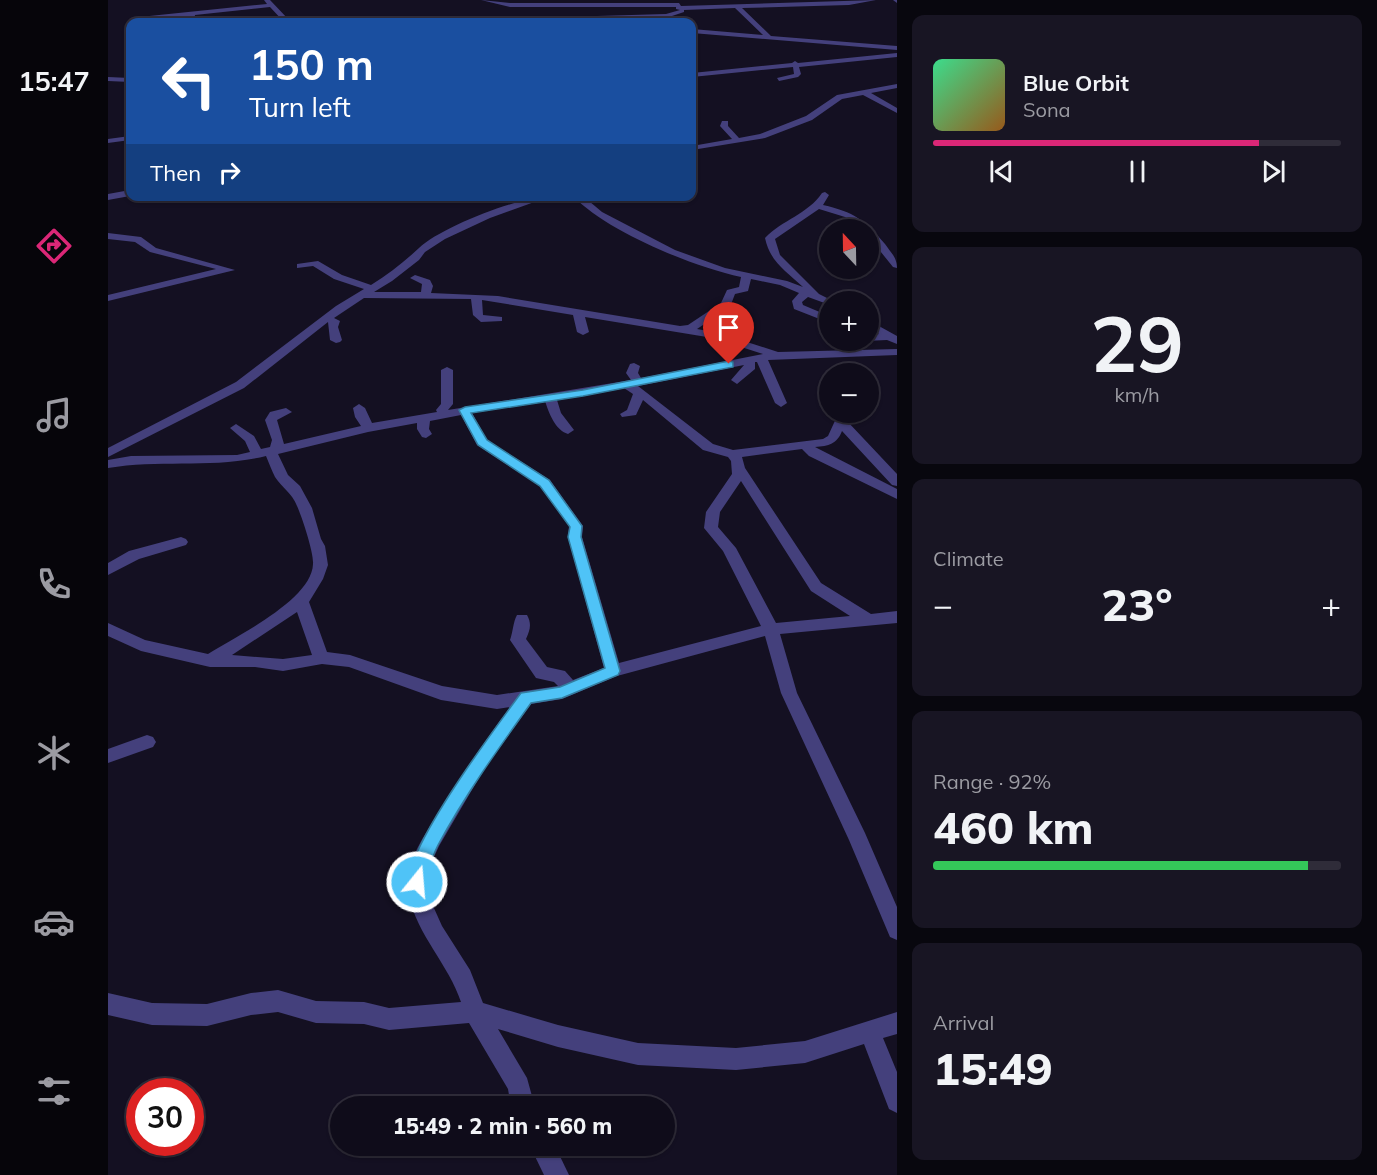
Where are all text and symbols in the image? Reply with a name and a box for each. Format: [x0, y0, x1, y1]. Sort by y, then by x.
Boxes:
text: 150 m [249, 38, 374, 91]
icon: left [150, 42, 228, 120]
text: 15:47 [18, 64, 90, 98]
text: Blue Orbit [1023, 69, 1129, 97]
text: Turn left [249, 90, 351, 124]
text: Sona [1023, 97, 1071, 122]
icon: previous [985, 155, 1018, 188]
icon: pause [1121, 155, 1154, 188]
icon: next [1257, 155, 1290, 188]
icon: right [213, 156, 246, 189]
text: Then [150, 159, 201, 187]
north arrow [819, 219, 879, 279]
map controls [819, 219, 879, 423]
icon: directions [33, 225, 75, 267]
button: + [819, 291, 879, 351]
text: 29 [1090, 294, 1184, 392]
pin [703, 302, 754, 364]
icon: arrive [712, 311, 745, 344]
button: − [819, 363, 879, 423]
text: km/h [1114, 382, 1160, 407]
icon: music [33, 394, 75, 436]
text: Climate [933, 546, 1004, 571]
icon: phone [33, 563, 75, 605]
text: 23° [1101, 576, 1173, 632]
text: − [933, 584, 953, 625]
text: + [1321, 584, 1341, 625]
icon: climate [33, 732, 75, 774]
text: Range · 92% [933, 769, 1051, 794]
text: 460 km [933, 799, 1094, 855]
position arrow [385, 850, 449, 914]
icon: car [33, 901, 75, 943]
text: Arrival [933, 1010, 994, 1035]
text: 15:49 [933, 1040, 1053, 1096]
icon: filters [33, 1070, 75, 1112]
speed limit sign: 30 [126, 1078, 204, 1156]
text: 15:49 · 2 min · 560 m [393, 1112, 612, 1140]

